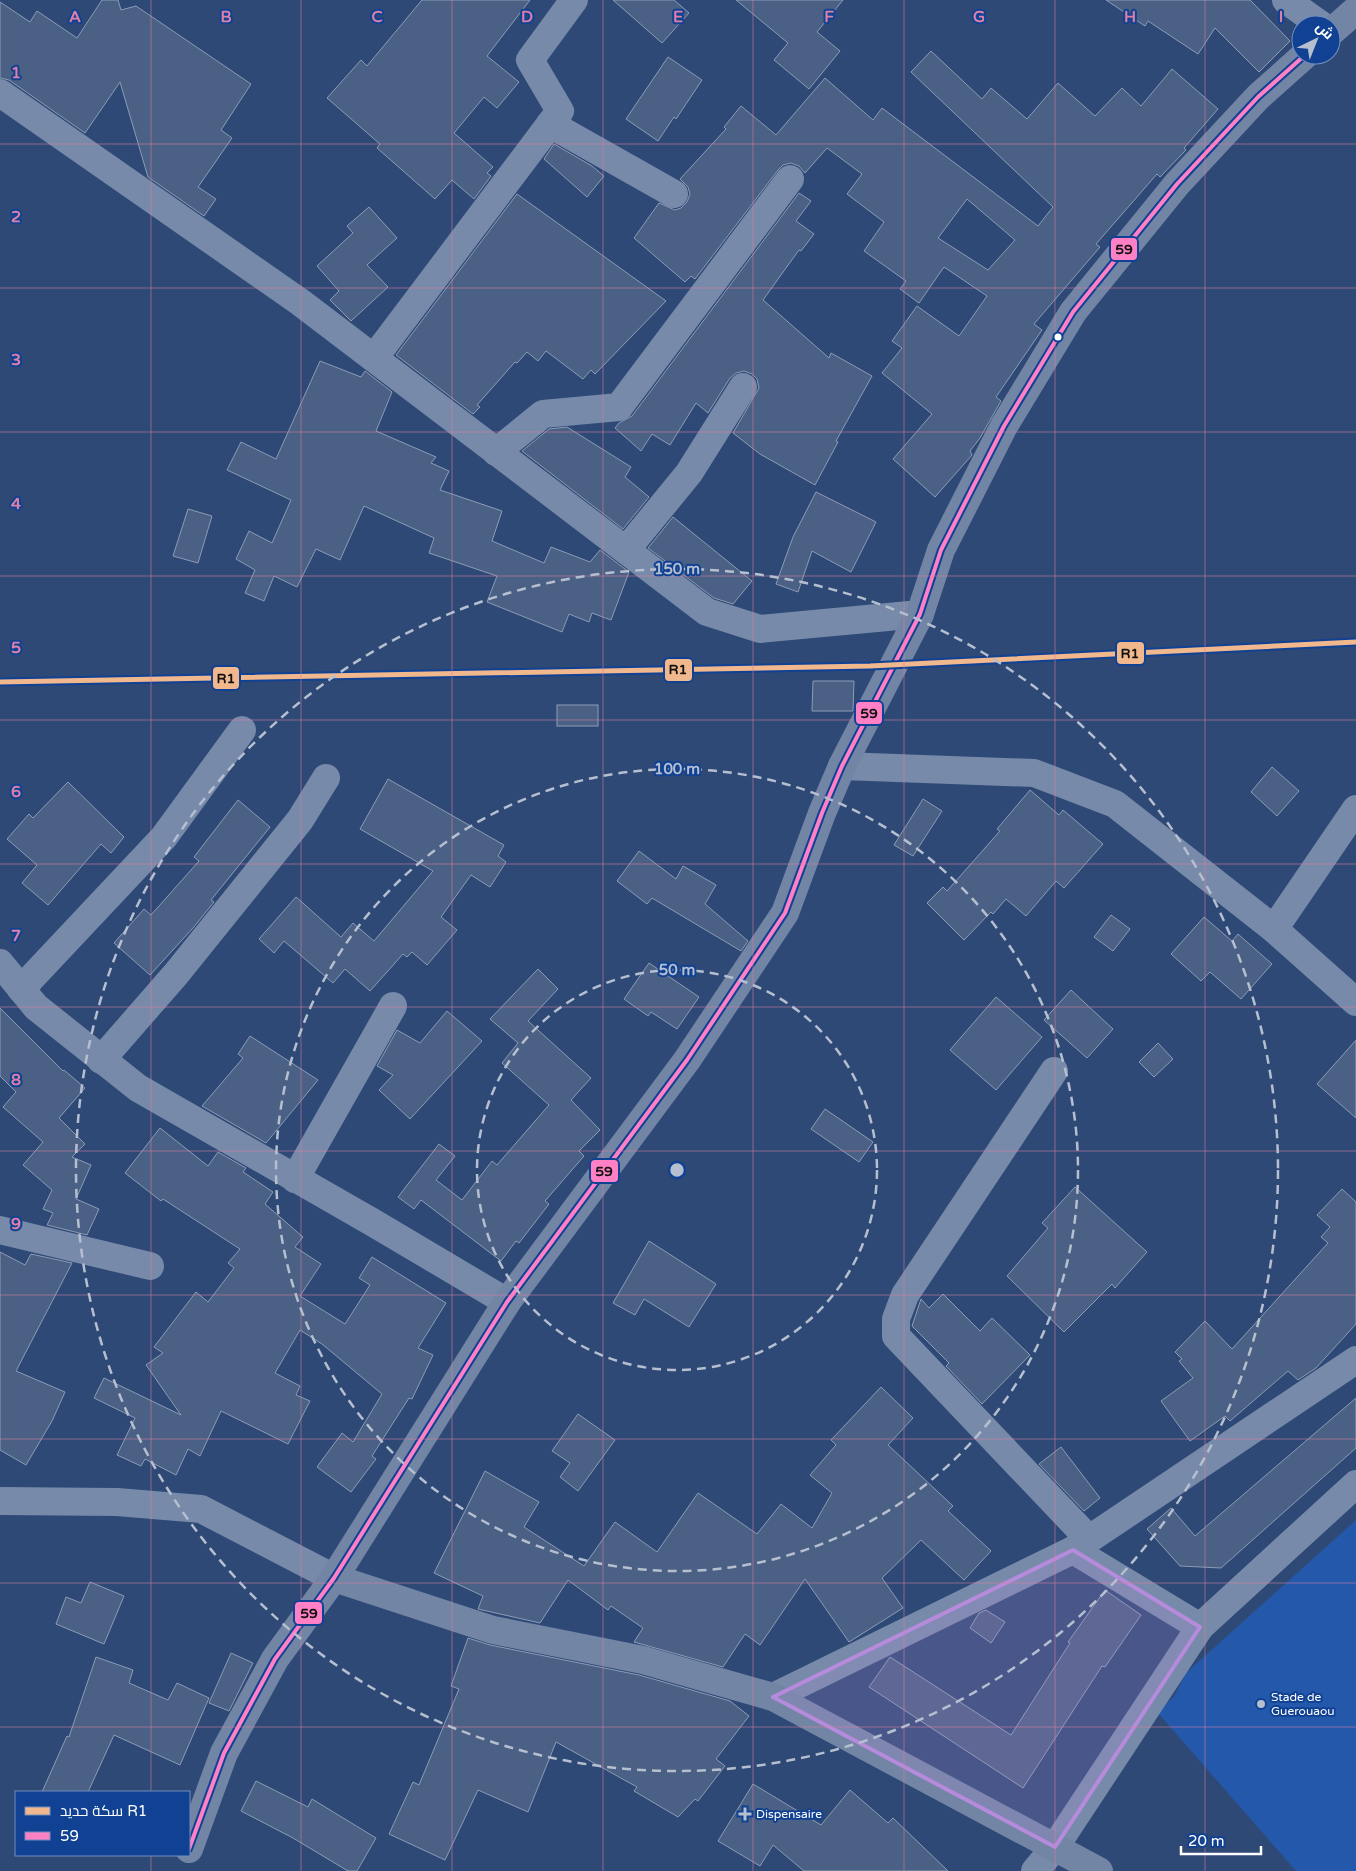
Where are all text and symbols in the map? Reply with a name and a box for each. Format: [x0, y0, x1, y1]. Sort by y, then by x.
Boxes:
text: A [69, 7, 81, 27]
text: B [220, 7, 232, 27]
text: C [371, 7, 383, 27]
text: D [521, 7, 533, 27]
text: E [673, 7, 683, 27]
text: F [824, 7, 834, 27]
text: G [973, 7, 985, 27]
text: H [1124, 7, 1136, 27]
text: I [1279, 7, 1283, 27]
north arrow [1291, 15, 1341, 65]
text: ش [1312, 19, 1337, 43]
text: 1 [11, 63, 21, 83]
text: 2 [11, 207, 21, 227]
line badge: 59 [1110, 237, 1138, 261]
text: 59 [1115, 241, 1133, 258]
unlabelled marker [1053, 332, 1063, 342]
text: 3 [11, 350, 21, 370]
text: 4 [11, 494, 21, 514]
text: 150 m [654, 560, 700, 578]
text: 5 [11, 638, 21, 658]
line badge: R1 [1116, 641, 1145, 665]
text: R1 [1121, 645, 1139, 662]
line badge: R1 [664, 658, 693, 682]
text: R1 [669, 661, 687, 678]
line badge: R1 [212, 666, 240, 690]
text: R1 [217, 670, 235, 687]
line badge: 59 [855, 701, 883, 725]
text: 59 [860, 705, 878, 722]
text: 100 m [654, 760, 700, 778]
text: 6 [11, 782, 21, 802]
text: 7 [11, 926, 21, 946]
text: 50 m [659, 961, 695, 979]
text: 8 [11, 1070, 21, 1090]
line badge: 59 [590, 1159, 619, 1183]
centre of rings [668, 1161, 686, 1179]
text: 59 [595, 1163, 613, 1180]
text: 9 [11, 1214, 21, 1234]
line badge: 59 [294, 1601, 323, 1625]
text: 59 [300, 1605, 318, 1622]
place label: Stade de Guerouaou [1271, 1690, 1335, 1718]
marker: Stade de Guerouaou [1255, 1698, 1267, 1710]
legend [15, 1791, 190, 1856]
text: سكة حديد R1 [60, 1802, 147, 1820]
marker: Dispensaire [738, 1807, 752, 1821]
place label: Dispensaire [756, 1807, 822, 1821]
scale bar [1181, 1824, 1261, 1856]
text: 59 [60, 1827, 79, 1845]
text: 20 m [1188, 1832, 1225, 1850]

